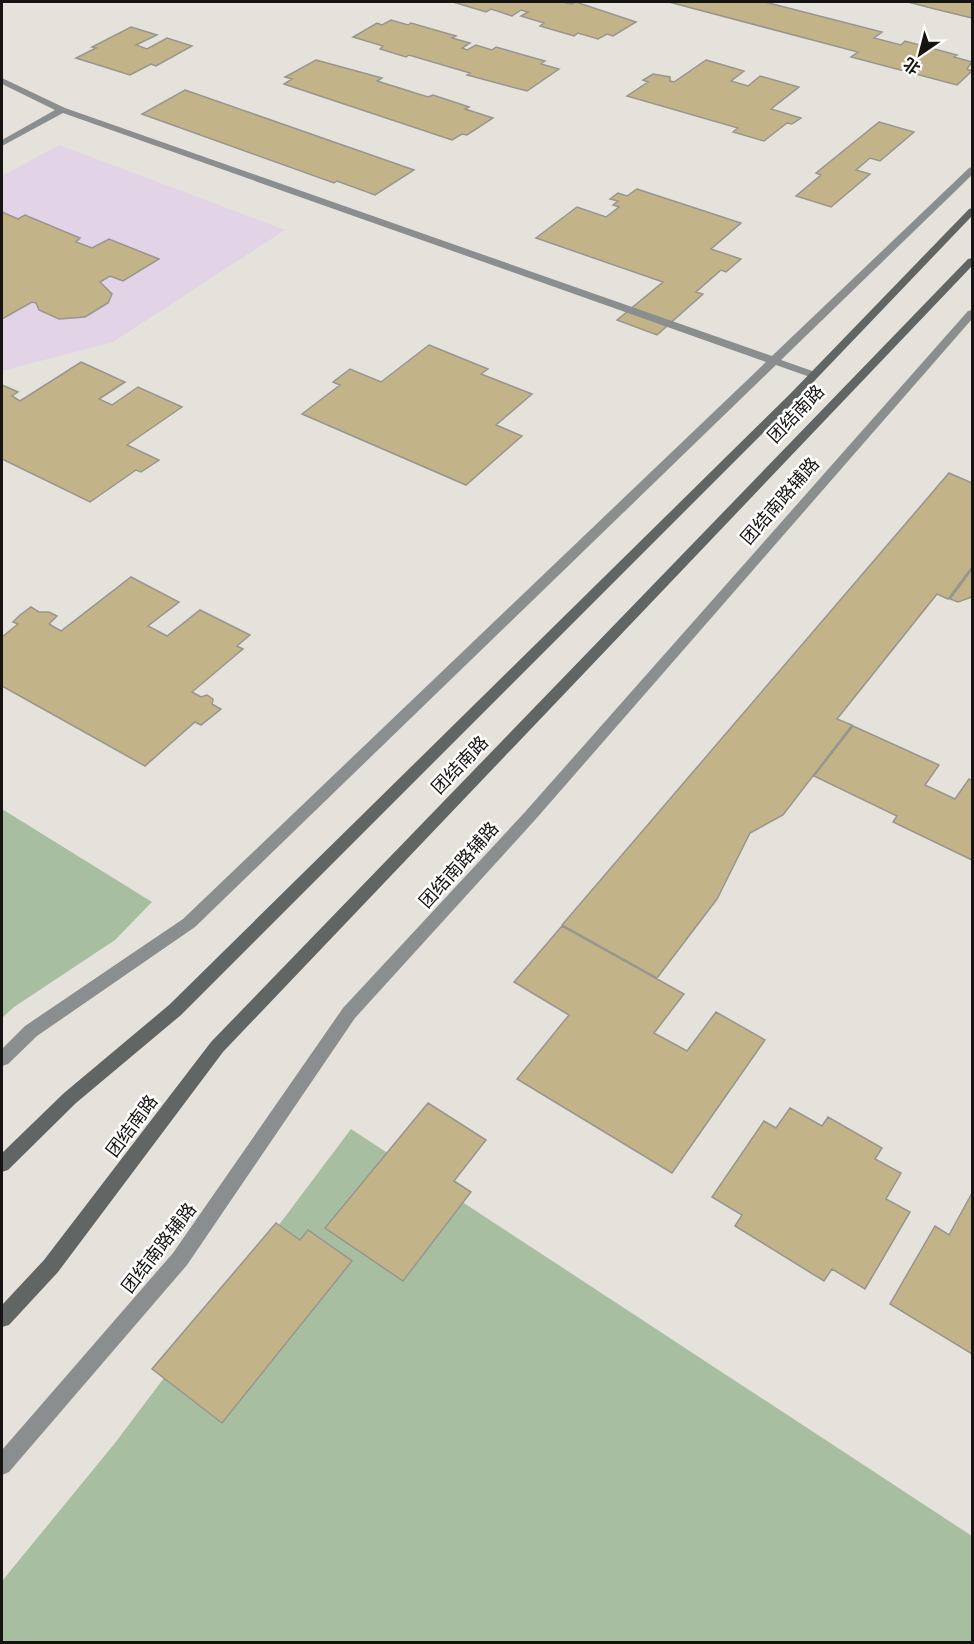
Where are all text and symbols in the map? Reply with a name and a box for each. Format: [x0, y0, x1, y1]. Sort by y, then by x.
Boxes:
north arrow [890, 24, 950, 84]
text: 北 [899, 52, 925, 79]
street label: 团结南路 [762, 380, 830, 448]
street label: 团结南路辅路 [736, 452, 824, 550]
street label: 团结南路 [426, 731, 494, 799]
street label: 团结南路辅路 [414, 817, 504, 913]
street label: 团结南路 [101, 1090, 163, 1162]
street label: 团结南路辅路 [116, 1198, 202, 1298]

